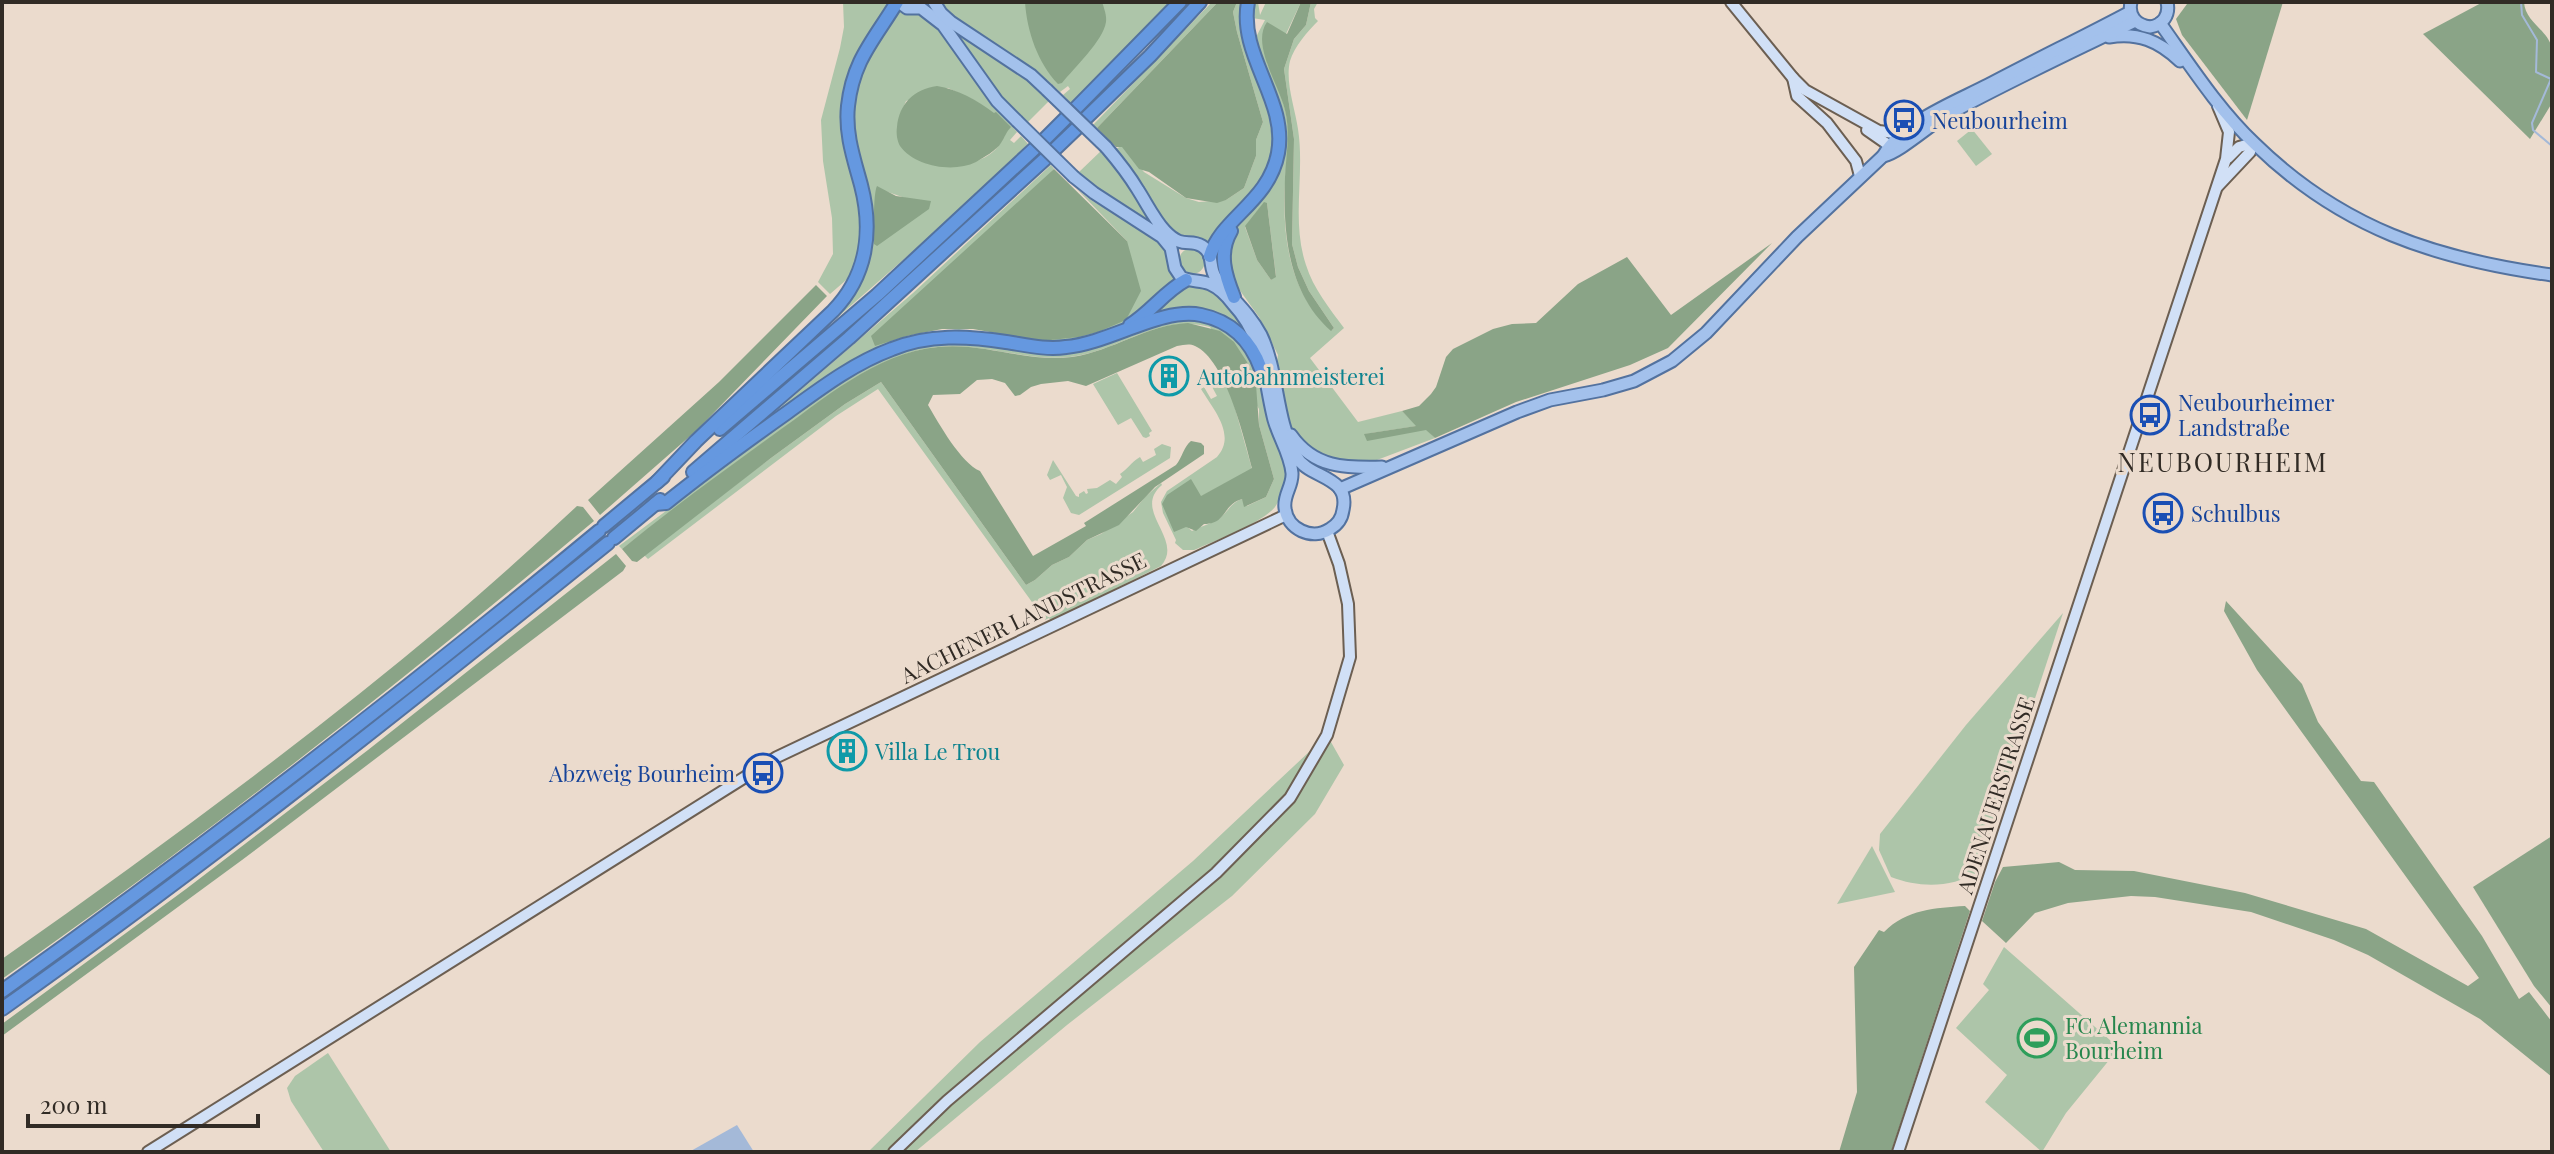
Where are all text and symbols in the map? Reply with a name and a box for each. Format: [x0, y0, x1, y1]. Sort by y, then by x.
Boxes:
bus stop icon: Neubourheim [1883, 99, 1925, 141]
place label: Neubourheim [1932, 105, 2068, 135]
building icon: Autobahnmeisterei [1148, 355, 1190, 397]
place label: Autobahnmeisterei [1196, 361, 1385, 391]
place label: Neubourheimer Landstraße [2178, 387, 2335, 442]
bus stop icon: Neubourheimer Landstraße [2129, 394, 2171, 436]
district label: NEUBOURHEIM [2118, 444, 2328, 479]
bus stop icon: Schulbus [2142, 492, 2184, 534]
place label: Schulbus [2191, 498, 2281, 528]
street label: AACHENER LANDSTRASSE [894, 544, 1151, 690]
street label: ADENAUERSTRASSE [1949, 693, 2041, 898]
building icon: Villa Le Trou [826, 730, 868, 772]
place label: Villa Le Trou [874, 736, 1001, 766]
bus stop icon: Abzweig Bourheim [742, 752, 784, 794]
place label: Abzweig Bourheim [548, 758, 735, 788]
place label: FC Alemannia Bourheim [2065, 1010, 2202, 1065]
sports icon: FC Alemannia Bourheim [2016, 1017, 2058, 1059]
scale bar [28, 1078, 258, 1128]
text: 200 m [40, 1088, 108, 1120]

